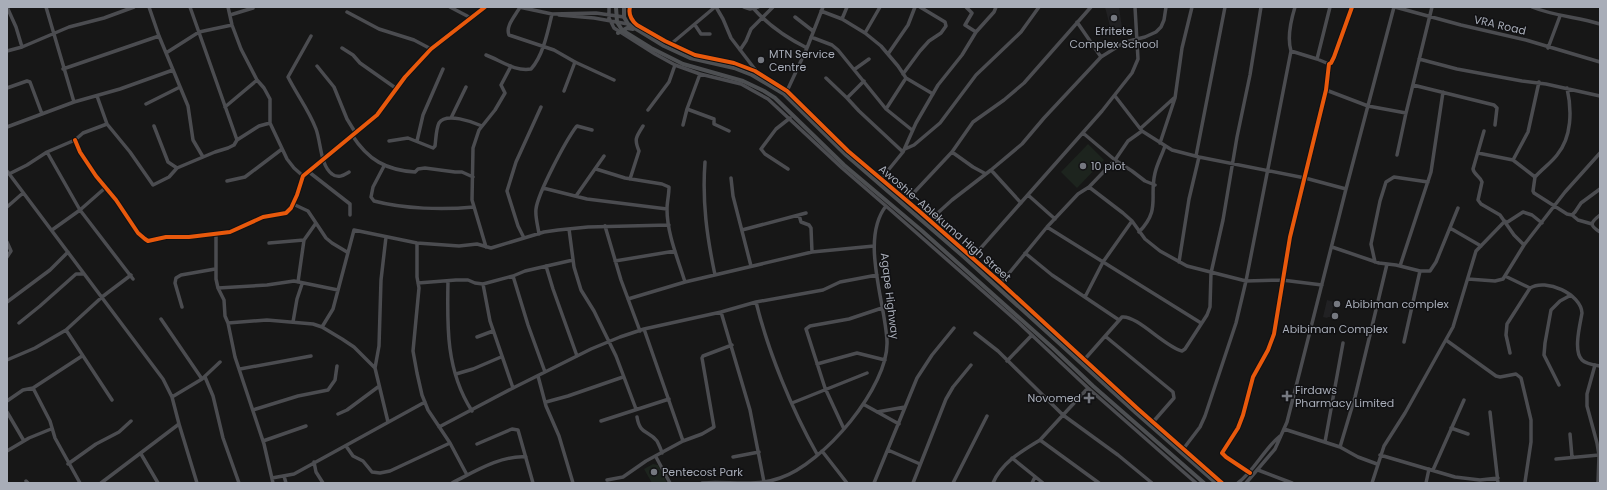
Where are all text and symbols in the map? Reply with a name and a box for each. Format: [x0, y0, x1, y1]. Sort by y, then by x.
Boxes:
street label: VRA Road [1472, 11, 1528, 39]
marker: Efritete Complex School [1109, 13, 1119, 23]
place label: Efritete Complex School [1070, 23, 1159, 52]
place label: MTN Service Centre [769, 46, 835, 75]
marker: MTN Service Centre [756, 55, 766, 65]
place label: 10 plot [1091, 158, 1126, 174]
street label: Awoshie-Ablekuma High Street [875, 161, 1015, 285]
marker: 10 plot [1078, 161, 1088, 171]
street label: Agape Highway [877, 252, 903, 341]
place label: Abibiman complex [1345, 296, 1449, 312]
marker: Abibiman complex [1332, 299, 1342, 309]
marker: Abibiman Complex [1330, 311, 1340, 321]
place label: Abibiman Complex [1282, 321, 1388, 337]
place label: Firdaws Pharmacy Limited [1295, 382, 1394, 411]
place label: Novomed [1027, 390, 1081, 406]
marker: Firdaws Pharmacy Limited [1282, 391, 1292, 401]
marker: Novomed [1084, 393, 1094, 403]
place label: Pentecost Park [662, 464, 743, 480]
marker: Pentecost Park [649, 467, 659, 477]

